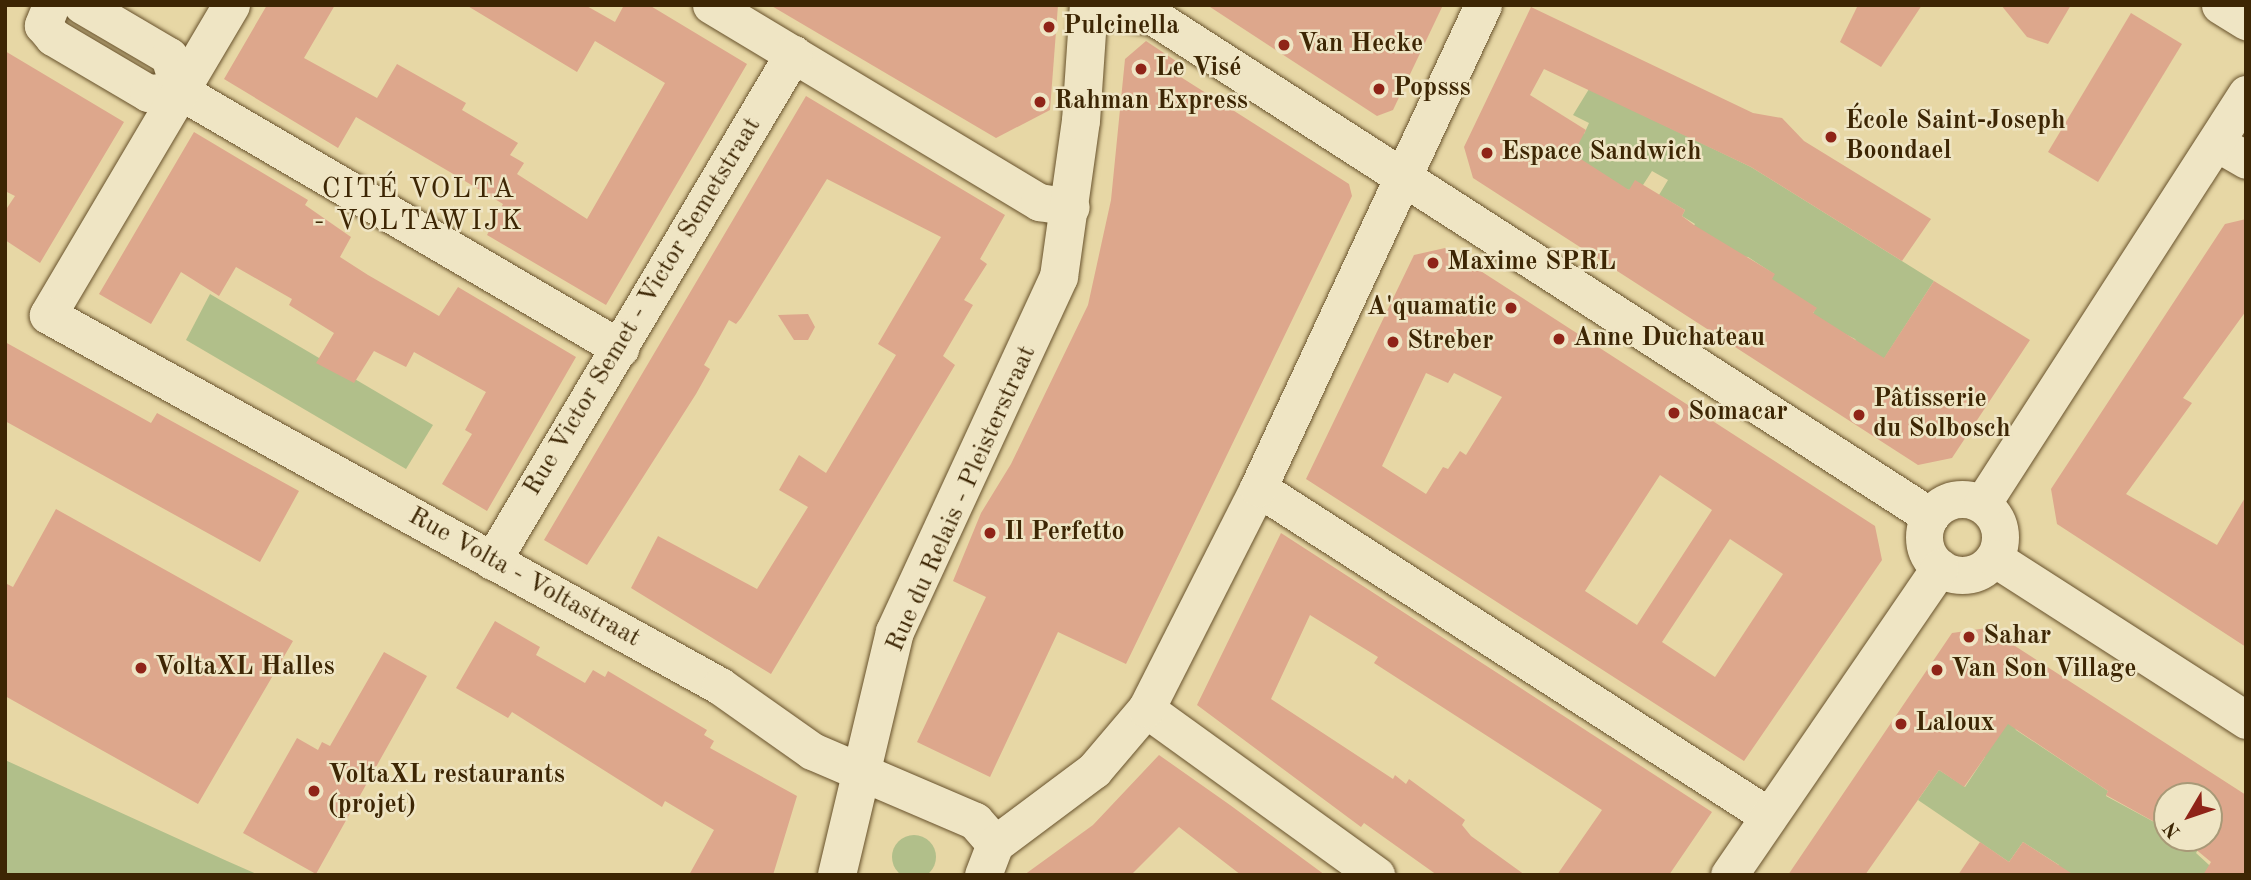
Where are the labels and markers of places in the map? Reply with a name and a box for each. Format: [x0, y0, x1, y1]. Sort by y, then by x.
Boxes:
place label: Pulcinella [1063, 11, 1179, 43]
marker: Pulcinella [1041, 19, 1057, 35]
place label: Van Hecke [1298, 29, 1423, 61]
marker: Van Hecke [1276, 37, 1292, 53]
place label: Le Visé [1155, 53, 1242, 85]
marker: Le Visé [1133, 61, 1149, 77]
place label: Popsss [1393, 73, 1471, 105]
marker: Popsss [1371, 81, 1387, 97]
place label: Rahman Express [1054, 86, 1248, 118]
marker: Rahman Express [1032, 94, 1048, 110]
place label: École Saint-Joseph Boondael [1845, 106, 2066, 168]
marker: École Saint-Joseph Boondael [1823, 129, 1839, 145]
place label: Espace Sandwich [1501, 137, 1702, 169]
marker: Espace Sandwich [1479, 145, 1495, 161]
place label: Maxime SPRL [1447, 247, 1616, 279]
marker: Maxime SPRL [1425, 255, 1441, 271]
place label: A'quamatic [1367, 292, 1497, 324]
marker: A'quamatic [1503, 300, 1519, 316]
place label: Anne Duchateau [1573, 323, 1765, 355]
place label: Streber [1407, 326, 1493, 358]
marker: Anne Duchateau [1551, 331, 1567, 347]
marker: Streber [1385, 334, 1401, 350]
place label: Pâtisserie du Solbosch [1873, 384, 2011, 446]
place label: Somacar [1688, 397, 1788, 429]
marker: Somacar [1666, 405, 1682, 421]
marker: Pâtisserie du Solbosch [1851, 407, 1867, 423]
place label: Il Perfetto [1004, 517, 1125, 549]
marker: Il Perfetto [982, 525, 998, 541]
place label: Sahar [1983, 621, 2051, 653]
marker: Sahar [1961, 629, 1977, 645]
place label: VoltaXL Halles [155, 652, 335, 684]
place label: Van Son Village [1951, 654, 2136, 686]
marker: VoltaXL Halles [133, 660, 149, 676]
marker: Van Son Village [1929, 662, 1945, 678]
place label: Laloux [1915, 708, 1995, 740]
marker: Laloux [1893, 716, 1909, 732]
place label: VoltaXL restaurants (projet) [328, 760, 565, 822]
marker: VoltaXL restaurants (projet) [306, 783, 322, 799]

